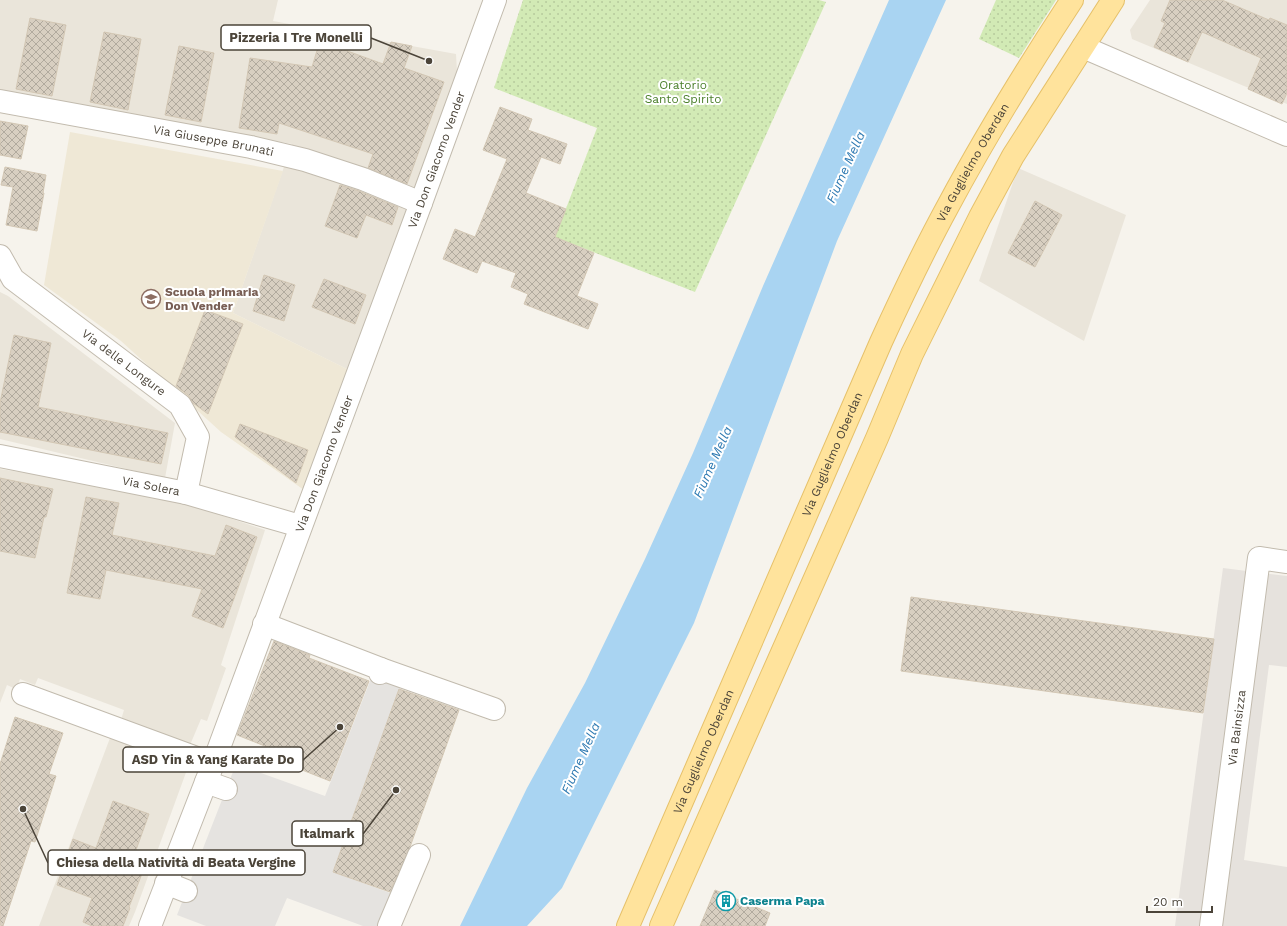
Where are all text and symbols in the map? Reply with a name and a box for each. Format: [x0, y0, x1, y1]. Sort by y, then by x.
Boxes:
callout: Pizzeria I Tre Monelli [221, 25, 371, 50]
text: Pizzeria I Tre Monelli [229, 30, 363, 45]
park label: Oratorio Santo Spirito [645, 78, 721, 106]
street label: Via Don Giacomo Vender [405, 89, 468, 230]
street label: Via Guglielmo Oberdan [934, 101, 1012, 224]
street label: Via Giuseppe Brunati [152, 122, 275, 159]
water label: Fiume Mella [823, 129, 868, 205]
place label: Scuola primaria Don Vender [165, 285, 259, 313]
school or university icon: Scuola primaria Don Vender [140, 288, 162, 310]
street label: Via delle Longure [79, 326, 168, 399]
street label: Via Guglielmo Oberdan [799, 390, 865, 519]
street label: Via Don Giacomo Vender [293, 393, 356, 534]
water label: Fiume Mella [690, 424, 735, 500]
street label: Via Solera [121, 473, 181, 499]
street label: Via Guglielmo Oberdan [670, 687, 737, 816]
street label: Via Bainsizza [1225, 689, 1249, 766]
water label: Fiume Mella [558, 720, 603, 796]
callout: ASD Yin & Yang Karate Do [123, 747, 303, 772]
text: ASD Yin & Yang Karate Do [132, 752, 295, 767]
callout: Italmark [292, 821, 363, 846]
text: Italmark [299, 826, 355, 841]
callout: Chiesa della Natività di Beata Vergine [48, 850, 305, 875]
text: Chiesa della Natività di Beata Vergine [56, 855, 296, 870]
scale bar [1147, 888, 1212, 914]
building icon: Caserma Papa [715, 890, 737, 912]
place label: Caserma Papa [740, 894, 825, 908]
text: 20 m [1153, 895, 1183, 909]

